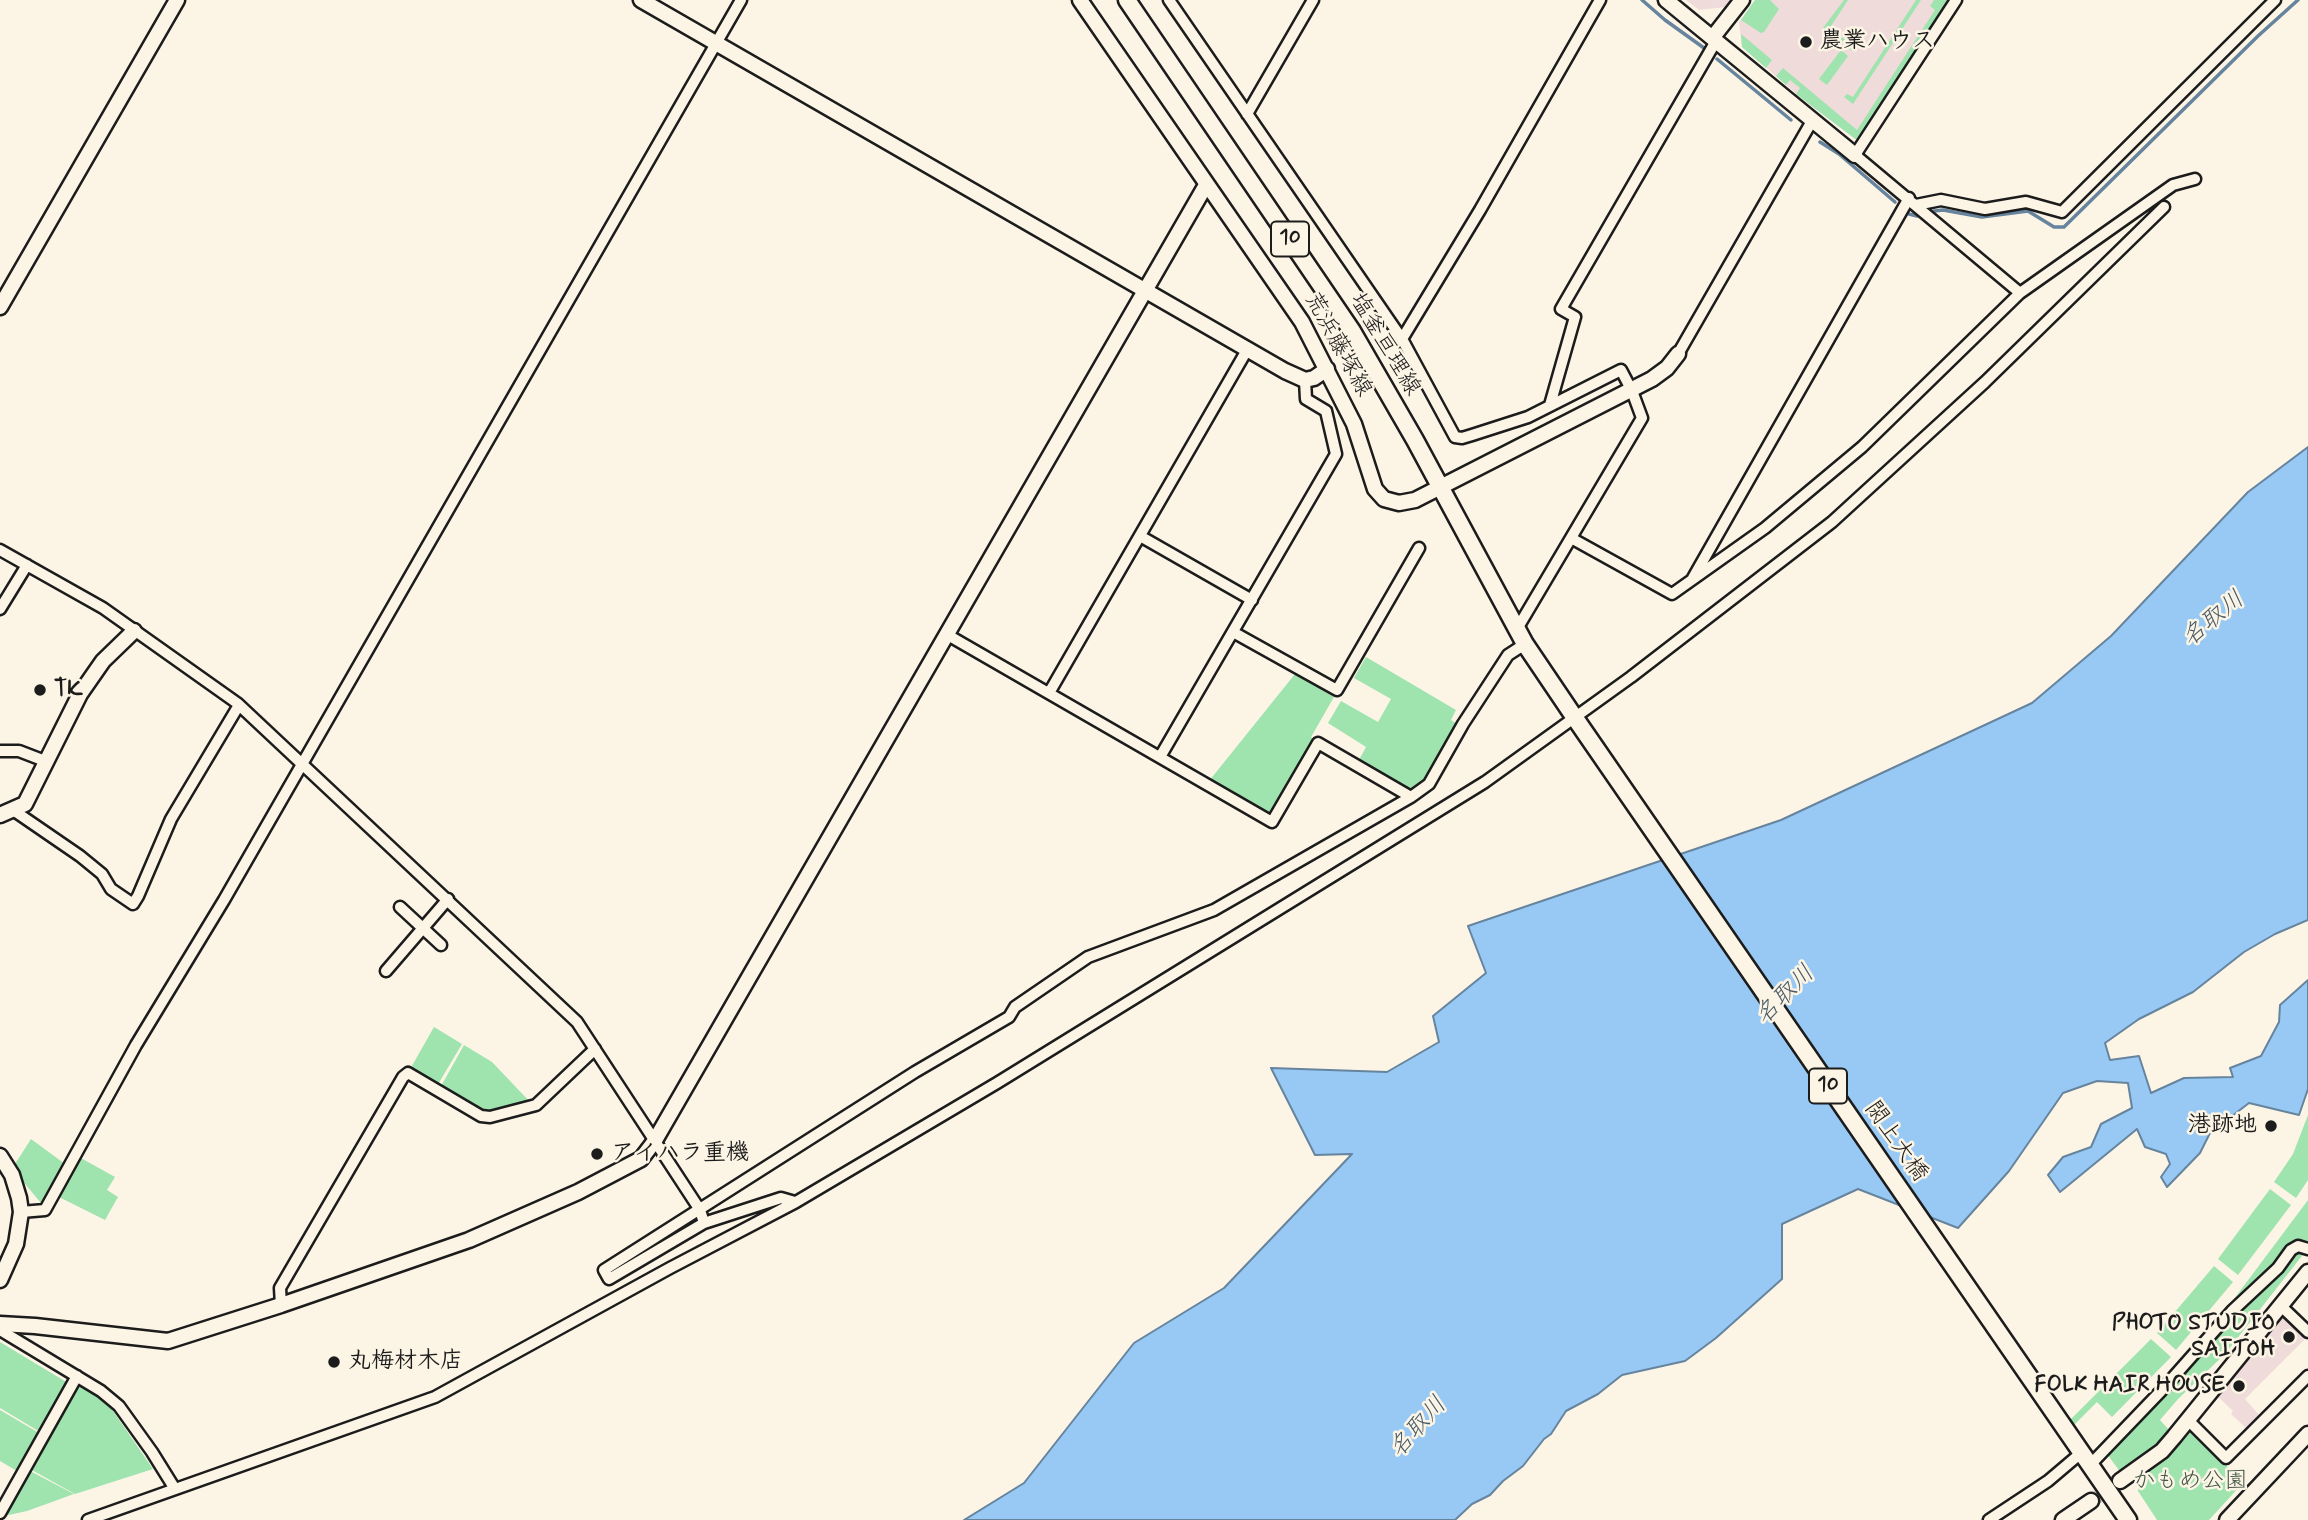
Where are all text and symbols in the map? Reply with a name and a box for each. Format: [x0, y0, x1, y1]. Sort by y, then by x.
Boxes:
place label: 農業ハウス [1820, 28, 1935, 56]
marker: 農業ハウス [1798, 34, 1814, 50]
road number: 10 [1271, 222, 1309, 256]
street label: 荒浜藤塚線 [1297, 288, 1377, 402]
street label: 塩釜亘理線 [1343, 289, 1425, 401]
water label: 名取川 [2177, 586, 2251, 654]
place label: TK [54, 676, 83, 704]
marker: TK [32, 682, 48, 698]
water label: 名取川 [1750, 960, 1822, 1032]
road number: 10 [1809, 1068, 1847, 1104]
street label: 閖上大橋 [1857, 1096, 1933, 1188]
place label: 港跡地 [2188, 1112, 2257, 1140]
marker: 港跡地 [2263, 1118, 2279, 1134]
place label: アイハラ重機 [611, 1140, 749, 1168]
marker: アイハラ重機 [589, 1146, 605, 1162]
place label: PHOTO STUDIO SAITOH [2112, 1310, 2275, 1364]
marker: PHOTO STUDIO SAITOH [2281, 1329, 2297, 1345]
place label: 丸梅材木店 [348, 1348, 463, 1376]
marker: 丸梅材木店 [326, 1354, 342, 1370]
place label: FOLK HAIR HOUSE [2034, 1372, 2225, 1400]
marker: FOLK HAIR HOUSE [2231, 1378, 2247, 1394]
water label: 名取川 [1384, 1392, 1454, 1464]
park label: かもめ公園 [2133, 1468, 2247, 1496]

